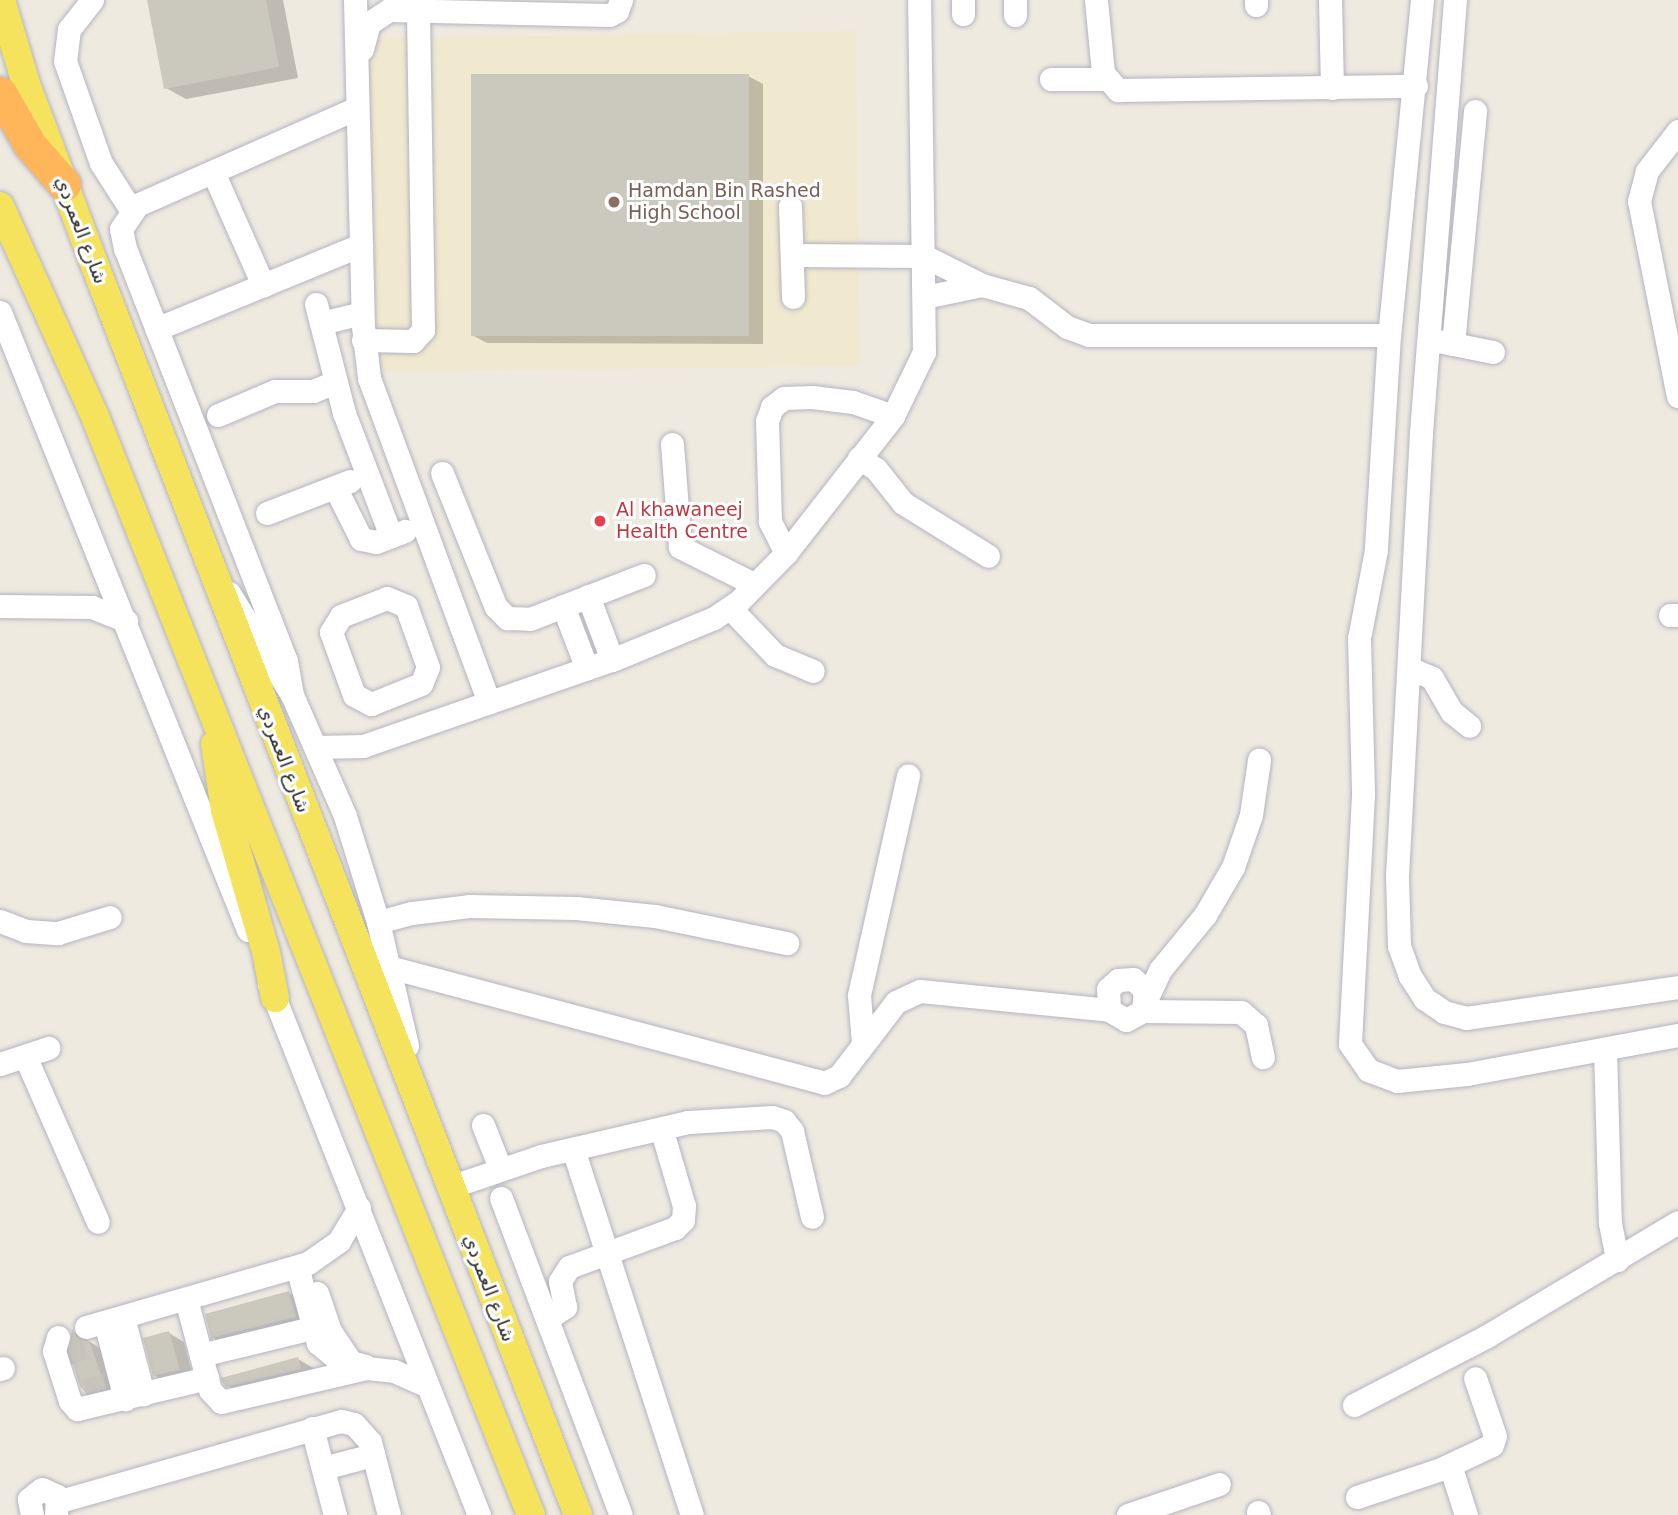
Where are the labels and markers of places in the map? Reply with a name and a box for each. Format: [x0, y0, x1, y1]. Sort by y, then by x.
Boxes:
place label: Hamdan Bin Rashed High School [628, 180, 821, 224]
marker: Hamdan Bin Rashed High School [606, 194, 622, 210]
place label: Al khawaneej Health Centre [616, 499, 748, 543]
marker: Al khawaneej Health Centre [590, 511, 610, 531]

